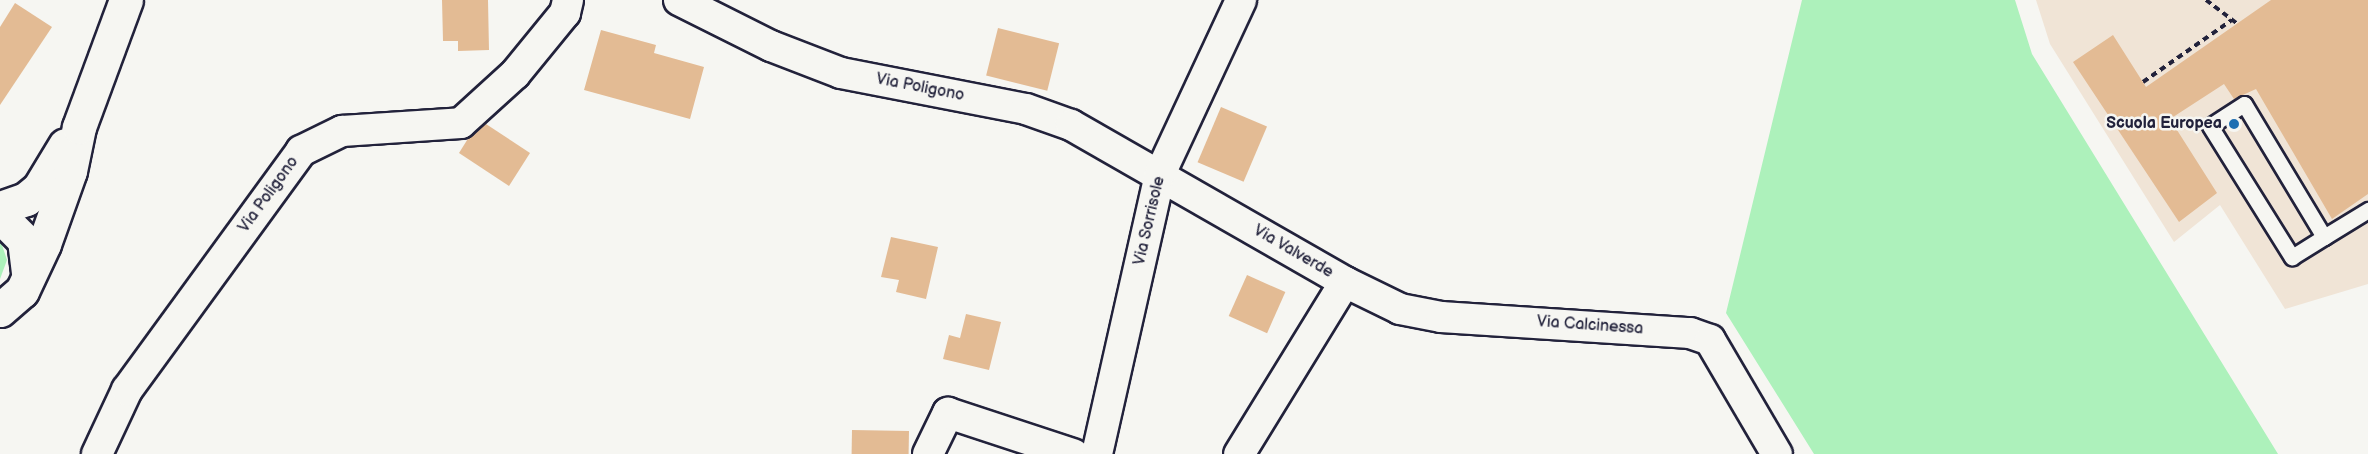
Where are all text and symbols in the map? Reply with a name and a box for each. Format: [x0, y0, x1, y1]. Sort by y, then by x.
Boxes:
street label: Via Poligono [874, 70, 966, 106]
place label: Scuola Europea [2106, 114, 2222, 134]
marker: Scuola Europea [2227, 117, 2241, 131]
street label: Via Poligono [235, 153, 303, 237]
street label: Via Sorrisole [1130, 174, 1170, 268]
street label: Via Valverde [1249, 221, 1337, 283]
street label: Via Calcinessa [1536, 313, 1644, 339]

